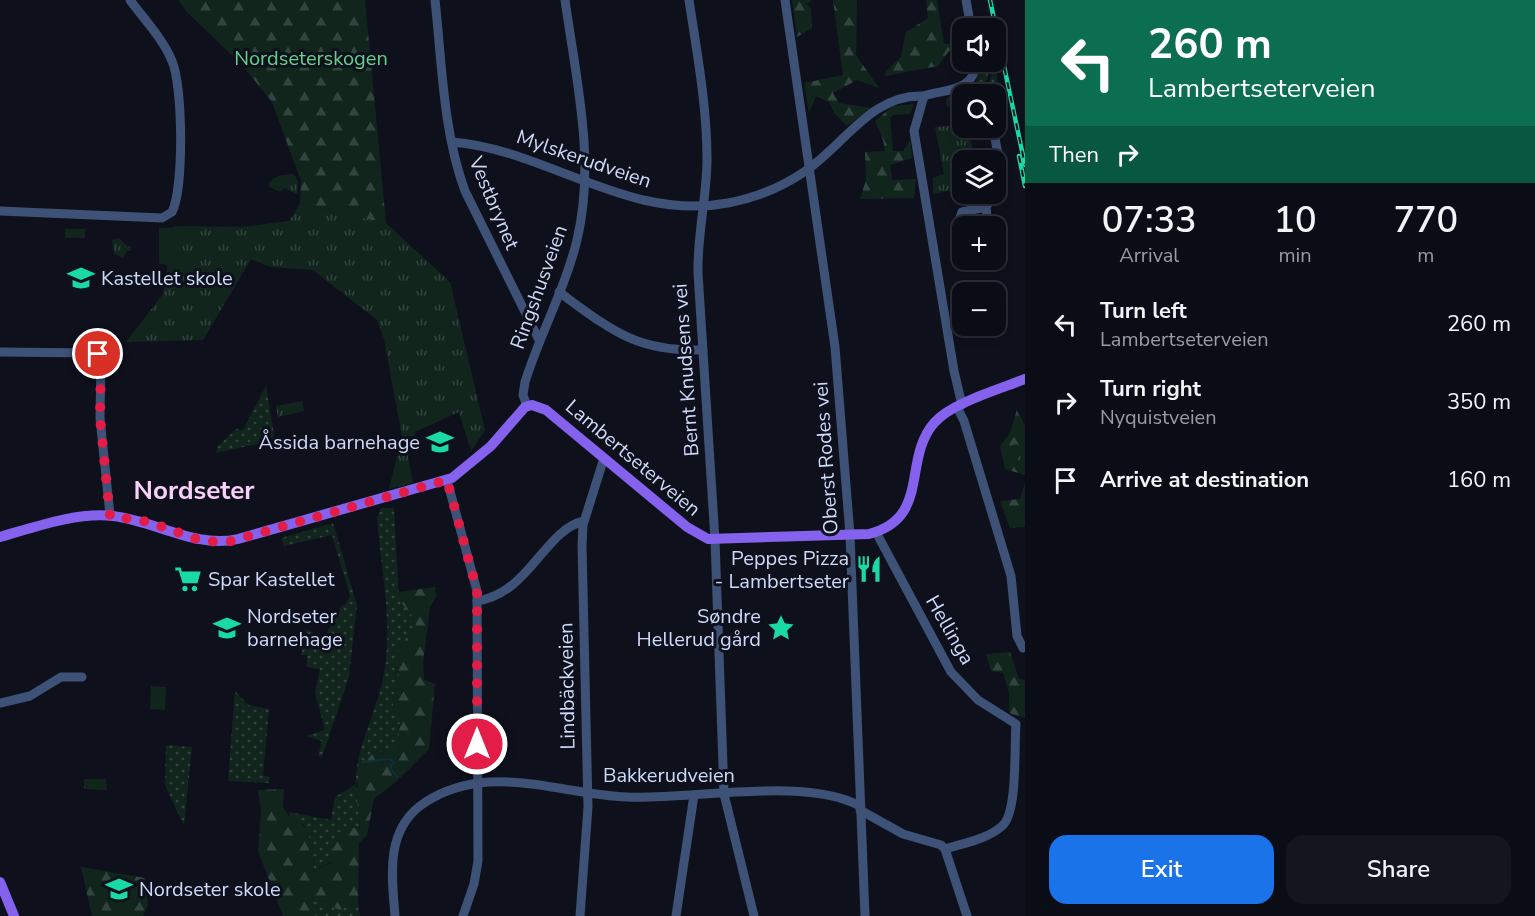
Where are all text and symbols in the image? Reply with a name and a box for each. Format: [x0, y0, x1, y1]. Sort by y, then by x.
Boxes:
text: 260 m [1148, 16, 1272, 73]
map controls [952, 18, 1006, 336]
button: sound [952, 18, 1006, 72]
icon: left [1049, 24, 1127, 102]
park label: Nordseterskogen [234, 45, 388, 72]
text: Lambertseterveien [1148, 70, 1376, 107]
button: search [952, 84, 1006, 138]
street label: Mylskerudveien [513, 123, 655, 195]
icon: right [1111, 138, 1144, 171]
text: Then [1049, 140, 1099, 170]
button: layers [952, 150, 1006, 204]
street label: Vestbrynet [462, 151, 526, 255]
text: 07:33 [1102, 196, 1197, 245]
text: 10 [1273, 196, 1317, 245]
text: 770 [1393, 196, 1458, 245]
button: + [952, 216, 1006, 270]
street label: Ringshusveien [504, 221, 574, 353]
text: Arrival [1119, 242, 1179, 269]
text: min [1278, 242, 1312, 269]
text: m [1417, 242, 1434, 269]
school or university icon: Kastellet skole [66, 263, 96, 293]
place label: Kastellet skole [101, 265, 233, 292]
button: − [952, 282, 1006, 336]
street label: Bernt Knudsens vei [666, 283, 706, 457]
text: Turn left [1100, 296, 1187, 326]
icon: left [1049, 308, 1082, 341]
text: 260 m [1447, 309, 1511, 339]
text: Lambertseterveien [1100, 326, 1269, 353]
pin [72, 328, 123, 379]
icon: arrive [81, 337, 114, 370]
text: Turn right [1100, 374, 1201, 404]
street label: Oberst Rodes vei [807, 381, 845, 535]
icon: right [1049, 386, 1082, 419]
text: 350 m [1447, 387, 1511, 417]
street label: Lambertseterveien [560, 393, 706, 523]
text: Nyquistveien [1100, 404, 1217, 431]
school or university icon: Åssida barnehage [425, 427, 455, 457]
place label: Åssida barnehage [259, 429, 420, 456]
icon: arrive [1049, 464, 1082, 497]
text: Arrive at destination [1100, 465, 1309, 495]
text: 160 m [1447, 465, 1511, 495]
district label: Nordseter [134, 473, 255, 508]
place label: Peppes Pizza - Lambertseter [715, 545, 849, 595]
restaurant icon: Peppes Pizza - Lambertseter [854, 554, 884, 584]
supermarket icon: Spar Kastellet [173, 564, 203, 594]
place label: Spar Kastellet [208, 566, 335, 593]
street label: Hellinga [919, 590, 981, 670]
place label: Nordseter barnehage [247, 603, 343, 653]
place label: Søndre Hellerud gård [637, 603, 761, 653]
school or university icon: Nordseter barnehage [212, 613, 242, 643]
place icon: Søndre Hellerud gård [766, 613, 796, 643]
street label: Lindbäckveien [552, 622, 582, 750]
position arrow [445, 712, 509, 776]
street label: Bakkerudveien [603, 762, 735, 789]
button: Exit [1049, 835, 1274, 904]
button: Share [1286, 835, 1511, 904]
school or university icon: Nordseter skole [104, 874, 134, 904]
place label: Nordseter skole [139, 876, 281, 903]

